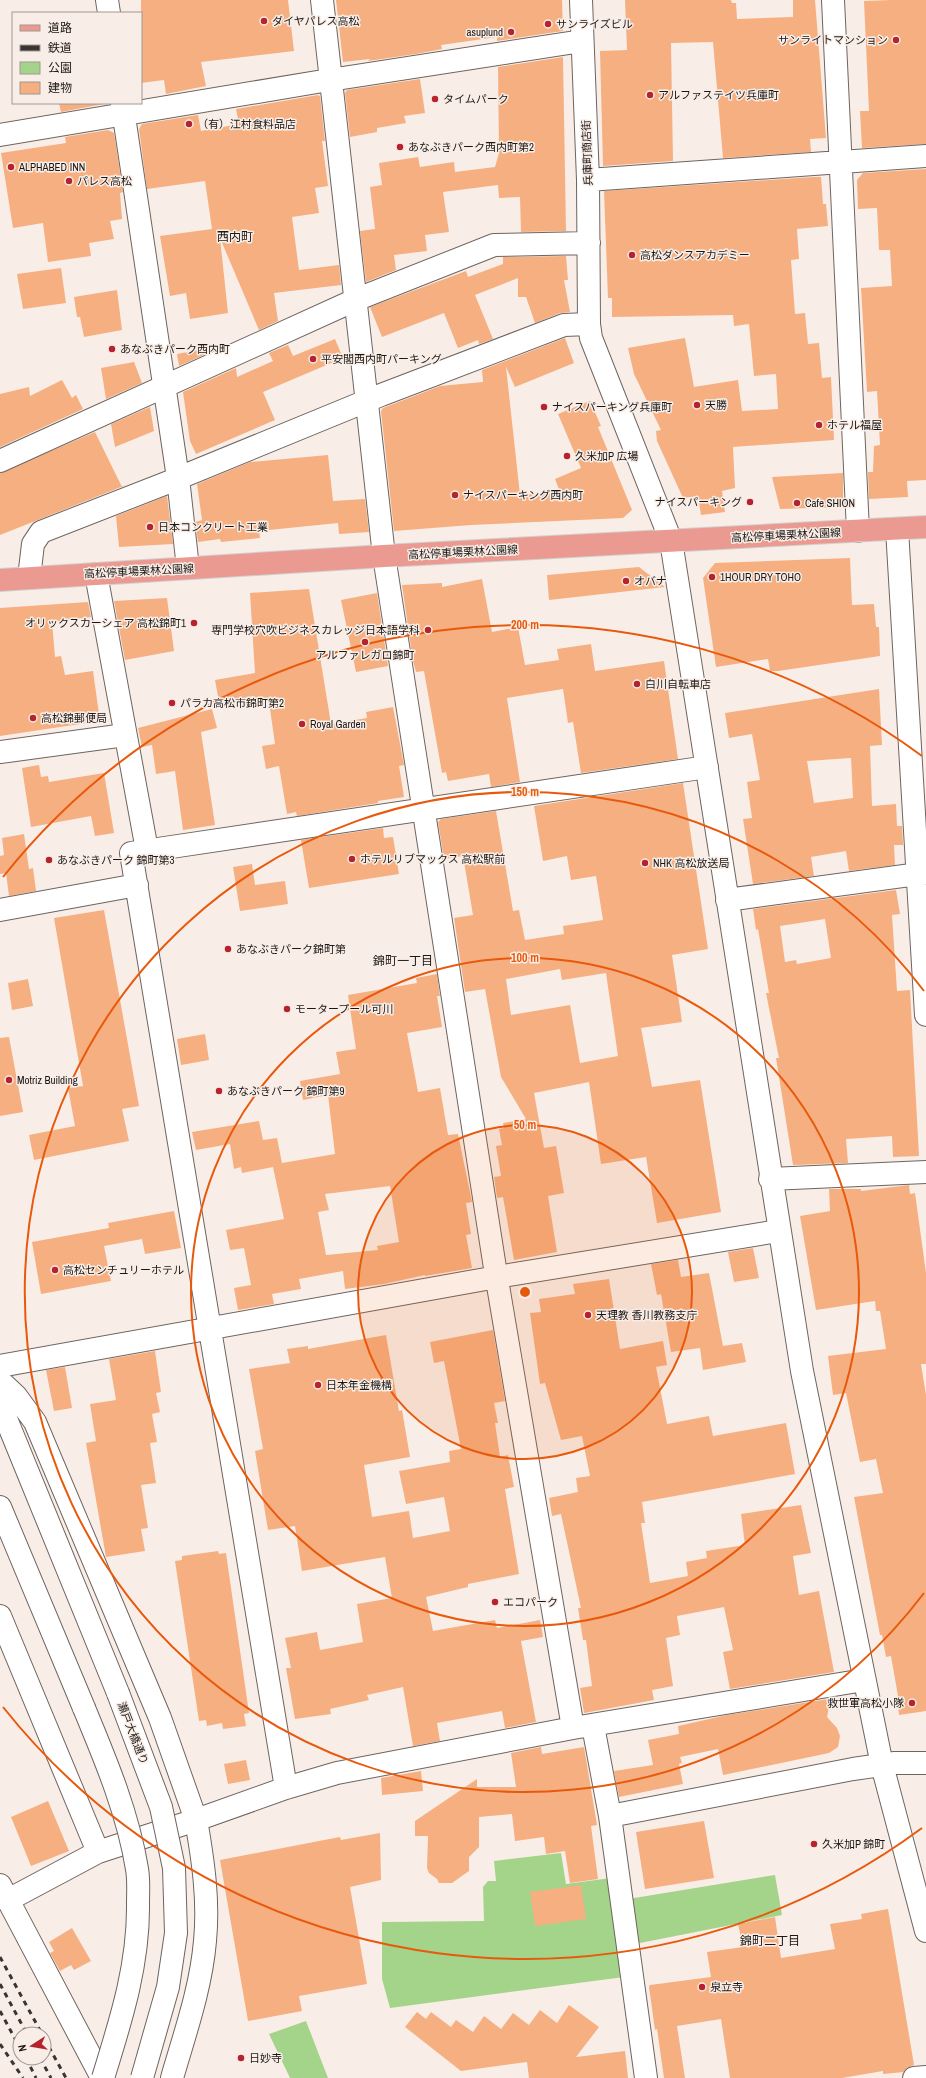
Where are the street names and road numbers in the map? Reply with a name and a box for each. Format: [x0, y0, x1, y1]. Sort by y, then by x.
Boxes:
street label: 兵庫町商店街 [579, 120, 595, 186]
street label: 高松停車場栗林公園線 [731, 525, 841, 545]
street label: 高松停車場栗林公園線 [408, 542, 518, 562]
street label: 高松停車場栗林公園線 [84, 561, 194, 581]
street label: 瀬戸大橋通り [115, 1700, 151, 1766]

